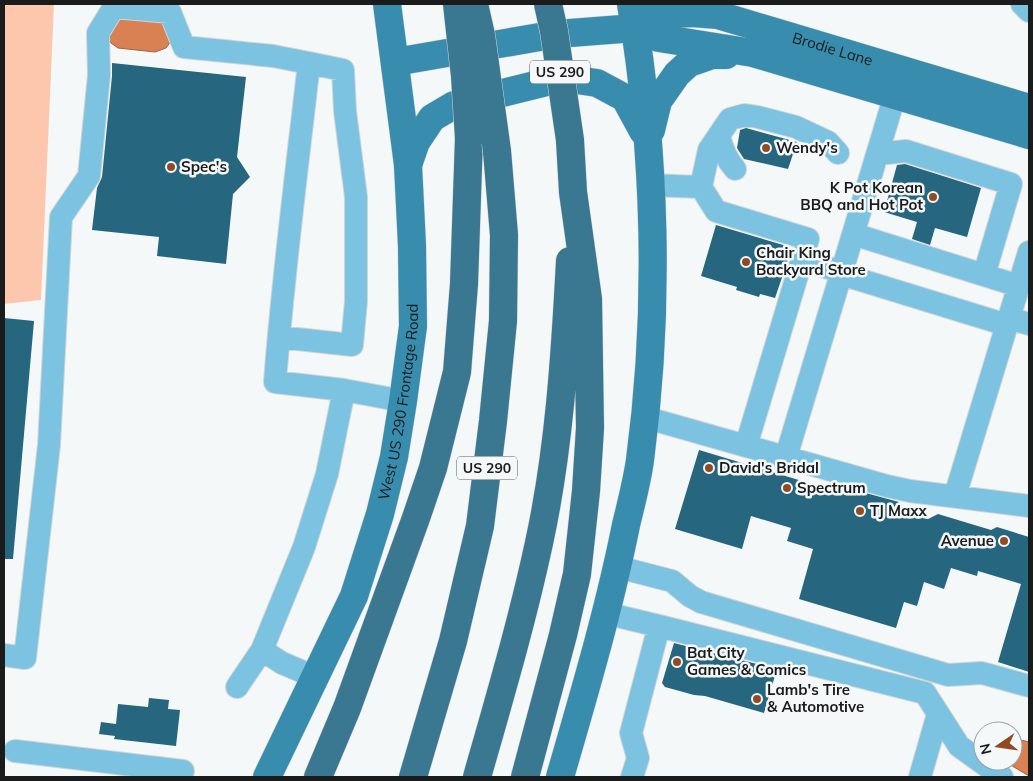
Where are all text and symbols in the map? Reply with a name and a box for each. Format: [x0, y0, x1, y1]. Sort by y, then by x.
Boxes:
street label: Brodie Lane [790, 28, 875, 70]
road number: US 290 [530, 61, 590, 84]
place label: Wendy's [776, 138, 838, 157]
marker: Wendy's [760, 142, 772, 154]
place label: Spec's [181, 157, 227, 176]
marker: Spec's [165, 161, 177, 173]
place label: K Pot Korean BBQ and Hot Pot [800, 178, 923, 214]
marker: K Pot Korean BBQ and Hot Pot [927, 191, 939, 203]
place label: Chair King Backyard Store [756, 243, 866, 279]
marker: Chair King Backyard Store [740, 256, 752, 268]
street label: West US 290 Frontage Road [374, 303, 422, 502]
road number: US 290 [457, 456, 517, 479]
place label: David's Bridal [719, 458, 819, 477]
marker: David's Bridal [703, 462, 715, 474]
place label: Spectrum [797, 478, 866, 497]
marker: Spectrum [781, 482, 793, 494]
place label: TJ Maxx [870, 501, 928, 520]
marker: TJ Maxx [854, 505, 866, 517]
place label: Avenue [941, 531, 994, 550]
marker: Avenue [998, 535, 1010, 547]
place label: Bat City Games & Comics [687, 643, 806, 679]
marker: Bat City Games & Comics [671, 656, 683, 668]
place label: Lamb's Tire & Automotive [767, 680, 864, 716]
marker: Lamb's Tire & Automotive [751, 693, 763, 705]
north arrow [973, 721, 1023, 771]
text: N [975, 742, 995, 756]

